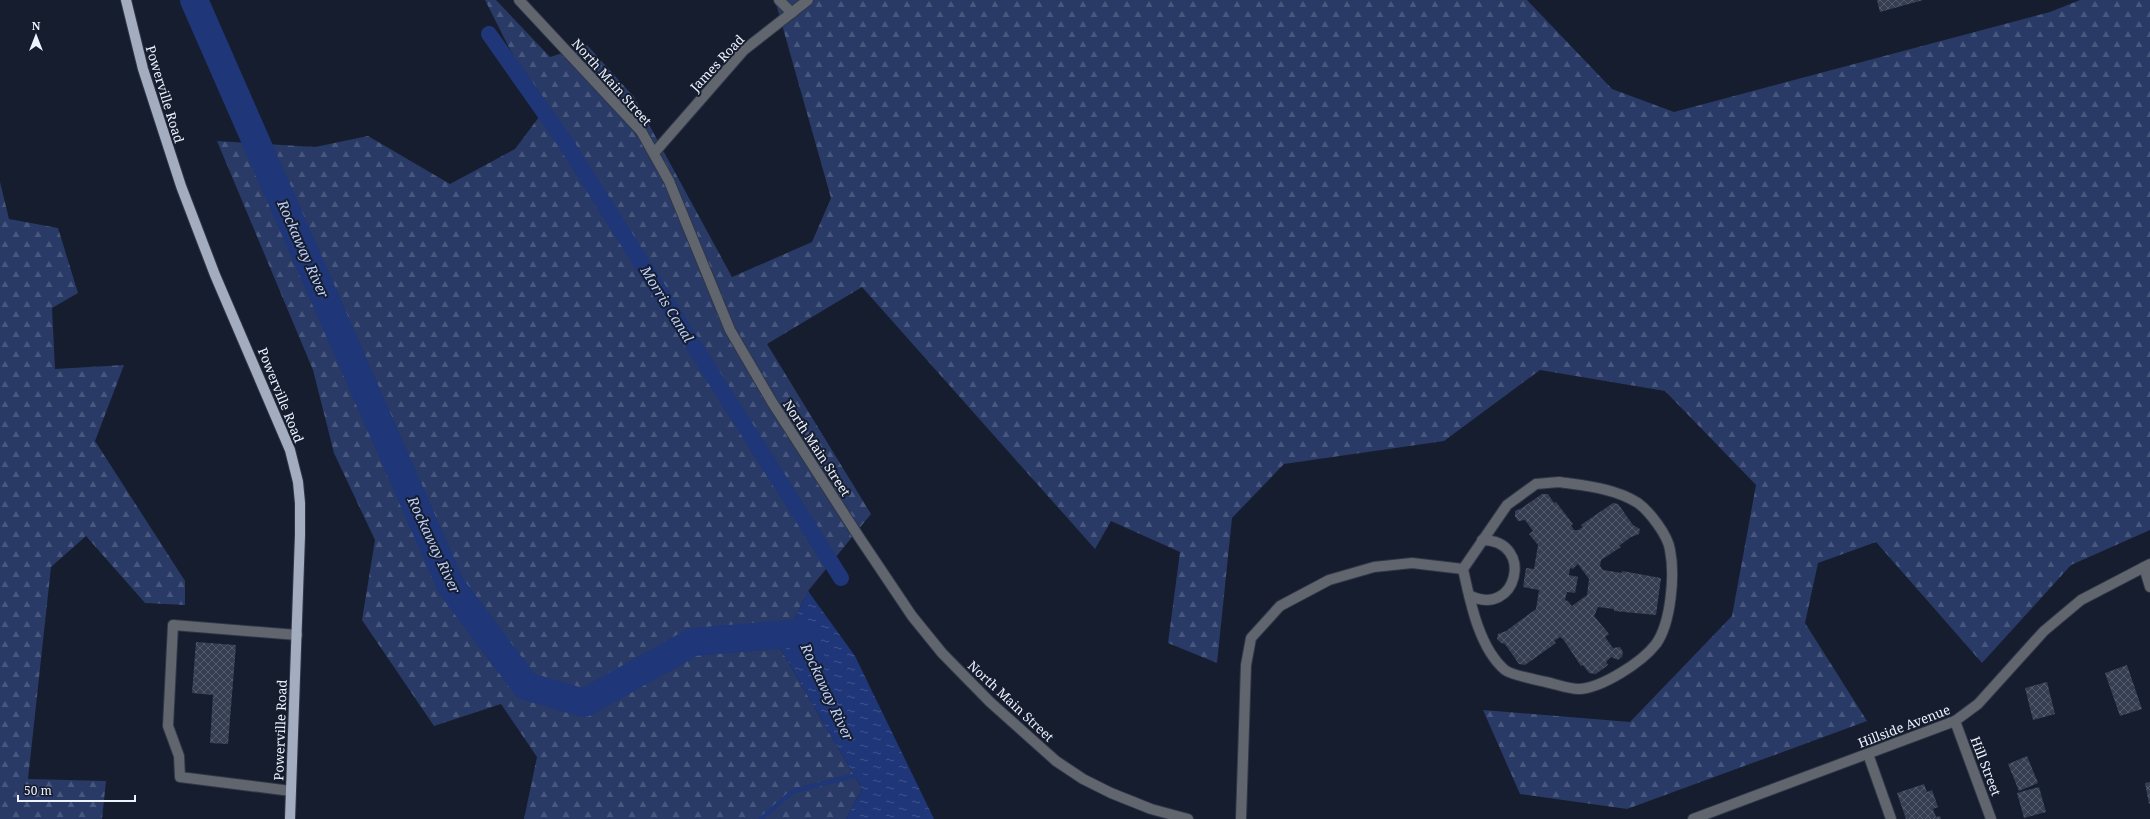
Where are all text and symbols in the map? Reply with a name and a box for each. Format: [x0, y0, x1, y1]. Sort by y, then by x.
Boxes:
north arrow [16, 16, 56, 56]
text: N [32, 18, 41, 33]
street label: James Road [685, 31, 748, 96]
street label: North Main Street [568, 35, 656, 130]
street label: Powerville Road [142, 43, 188, 145]
water label: Rockaway River [273, 196, 334, 301]
water label: Morris Canal [636, 261, 699, 346]
street label: Powerville Road [254, 345, 308, 445]
street label: North Main Street [779, 396, 855, 500]
water label: Rockaway River [403, 492, 465, 597]
water label: Rockaway River [796, 639, 858, 744]
street label: North Main Street [964, 656, 1058, 746]
street label: Powerville Road [269, 679, 291, 781]
street label: Hillside Avenue [1855, 700, 1953, 752]
street label: Hill Street [1966, 734, 2006, 799]
scale bar [18, 777, 135, 803]
text: 50 m [24, 782, 52, 799]

